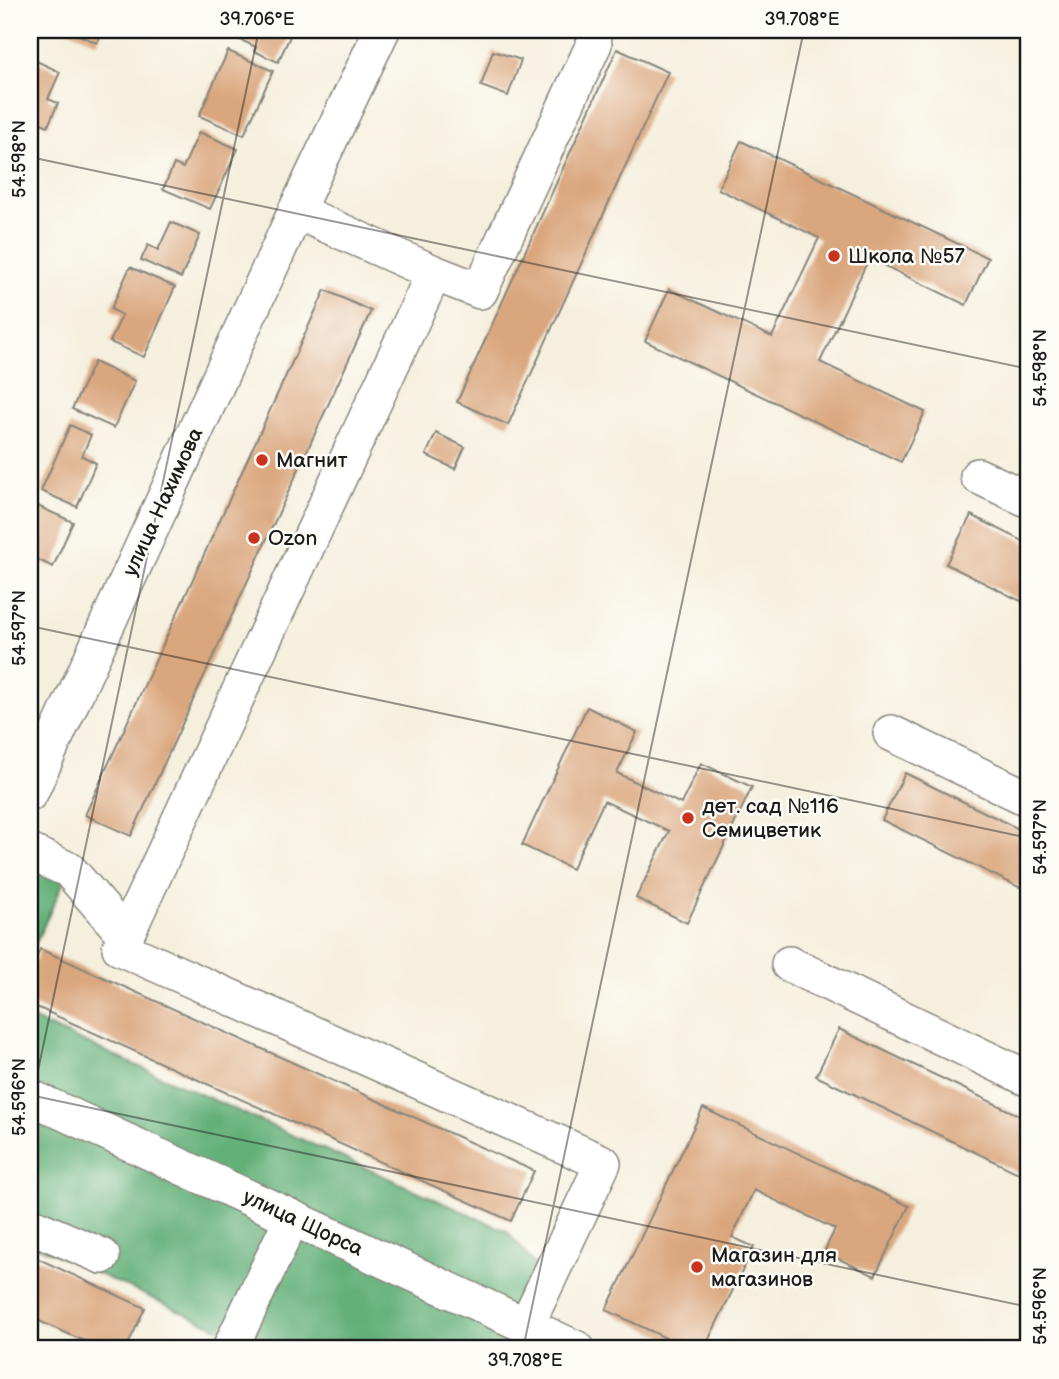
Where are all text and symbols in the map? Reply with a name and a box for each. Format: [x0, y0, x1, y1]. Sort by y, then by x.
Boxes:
text: 39.706°E [219, 9, 295, 30]
text: 39.708°E [764, 9, 840, 30]
text: 54.598°N [9, 120, 30, 198]
place label: Школа №57 [848, 244, 965, 269]
marker: Школа №57 [826, 248, 842, 264]
text: 54.598°N [1030, 329, 1051, 407]
street label: улица Нахимова [118, 423, 209, 580]
place label: Магнит [276, 448, 348, 473]
marker: Магнит [254, 452, 270, 468]
place label: Ozon [268, 526, 317, 551]
marker: Ozon [246, 530, 262, 546]
text: 54.597°N [9, 590, 30, 666]
place label: дет. сад №116 Семицветик [702, 794, 839, 843]
text: 54.597°N [1030, 799, 1051, 875]
marker: дет. сад №116 Семицветик [680, 810, 696, 826]
text: 54.596°N [9, 1058, 30, 1136]
street label: улица Щорса [239, 1184, 368, 1262]
place label: Магазин для магазинов [711, 1243, 837, 1292]
marker: Магазин для магазинов [689, 1259, 705, 1275]
text: 54.596°N [1030, 1267, 1051, 1345]
text: 39.708°E [487, 1350, 563, 1371]

